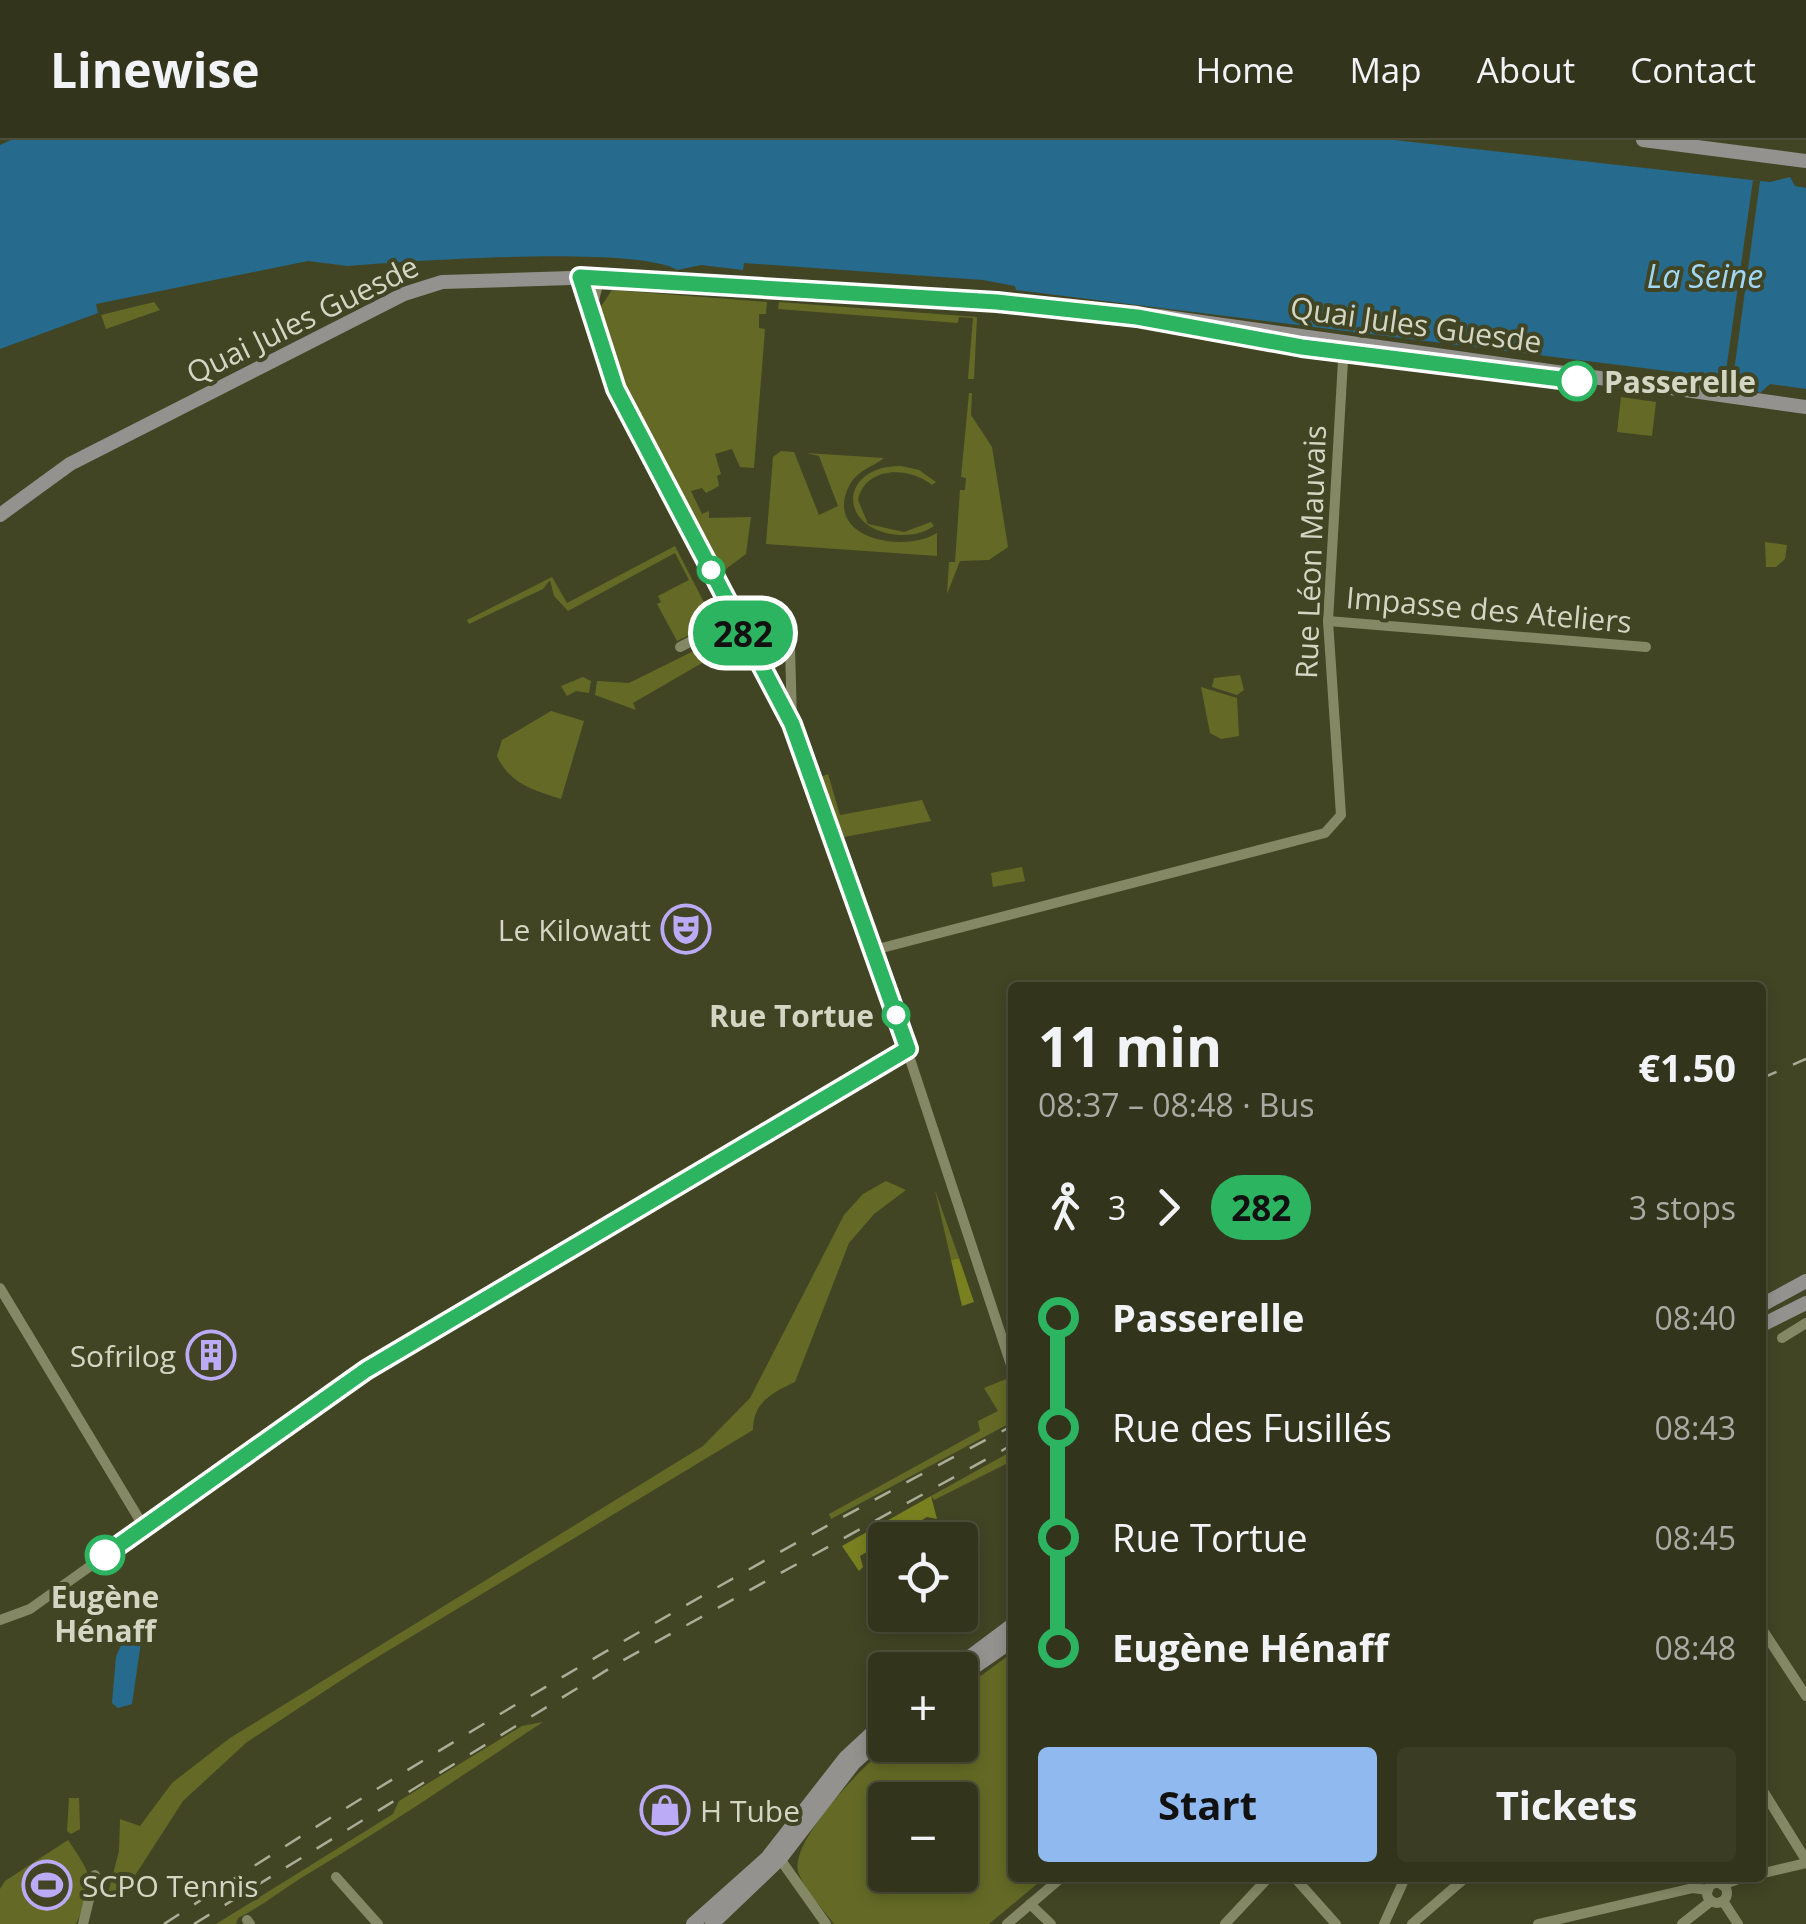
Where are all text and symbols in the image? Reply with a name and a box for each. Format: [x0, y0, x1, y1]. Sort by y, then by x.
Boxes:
text: Linewise [50, 37, 260, 102]
text: Home [1195, 46, 1294, 93]
text: Map [1349, 46, 1422, 93]
text: About [1477, 46, 1575, 93]
text: Contact [1630, 46, 1756, 93]
street label: Quai Jules Guesde [179, 245, 425, 393]
water label: La Seine [1647, 254, 1763, 297]
street label: Quai Jules Guesde [1288, 286, 1544, 362]
place label: Passerelle [1604, 361, 1756, 402]
marker: Passerelle [1558, 362, 1596, 400]
street label: Rue Léon Mauvais [1285, 424, 1335, 680]
unlabelled marker [698, 557, 724, 583]
street label: Impasse des Ateliers [1344, 576, 1634, 642]
line badge: 282 [686, 600, 800, 666]
text: 282 [713, 610, 773, 657]
theatre icon: Le Kilowatt [660, 903, 712, 955]
place label: Le Kilowatt [498, 909, 651, 950]
place label: Rue Tortue [709, 995, 874, 1036]
marker: Rue Tortue [883, 1002, 909, 1028]
text: 11 min [1038, 1008, 1222, 1083]
text: €1.50 [1638, 1041, 1736, 1093]
text: 08:37 – 08:48 · Bus [1038, 1083, 1314, 1126]
icon: walk [1038, 1180, 1093, 1235]
icon: forward [1141, 1180, 1196, 1235]
text: 282 [1231, 1184, 1291, 1231]
text: 3 [1108, 1186, 1126, 1229]
text: 3 stops [1629, 1186, 1736, 1229]
text: Passerelle [1112, 1291, 1304, 1343]
text: 08:40 [1654, 1296, 1736, 1339]
building icon: Sofrilog [185, 1329, 237, 1381]
place label: Sofrilog [70, 1335, 176, 1376]
text: Rue des Fusillés [1112, 1401, 1392, 1453]
text: 08:43 [1654, 1406, 1736, 1449]
text: Rue Tortue [1112, 1511, 1307, 1563]
text: 08:45 [1654, 1516, 1736, 1559]
map controls [868, 1522, 978, 1892]
button: locate [868, 1522, 978, 1632]
marker: Eugène Hénaff [86, 1536, 124, 1574]
place label: Eugène Hénaff [51, 1576, 159, 1651]
text: Eugène Hénaff [1112, 1621, 1388, 1673]
text: 08:48 [1654, 1626, 1736, 1669]
button: + [868, 1652, 978, 1762]
button: Start [1038, 1747, 1377, 1862]
button: Tickets [1397, 1747, 1736, 1862]
button: − [868, 1782, 978, 1892]
shop icon: H Tube [639, 1784, 691, 1836]
place label: H Tube [700, 1790, 800, 1831]
sports icon: SCPO Tennis [21, 1859, 73, 1911]
place label: SCPO Tennis [82, 1865, 259, 1906]

